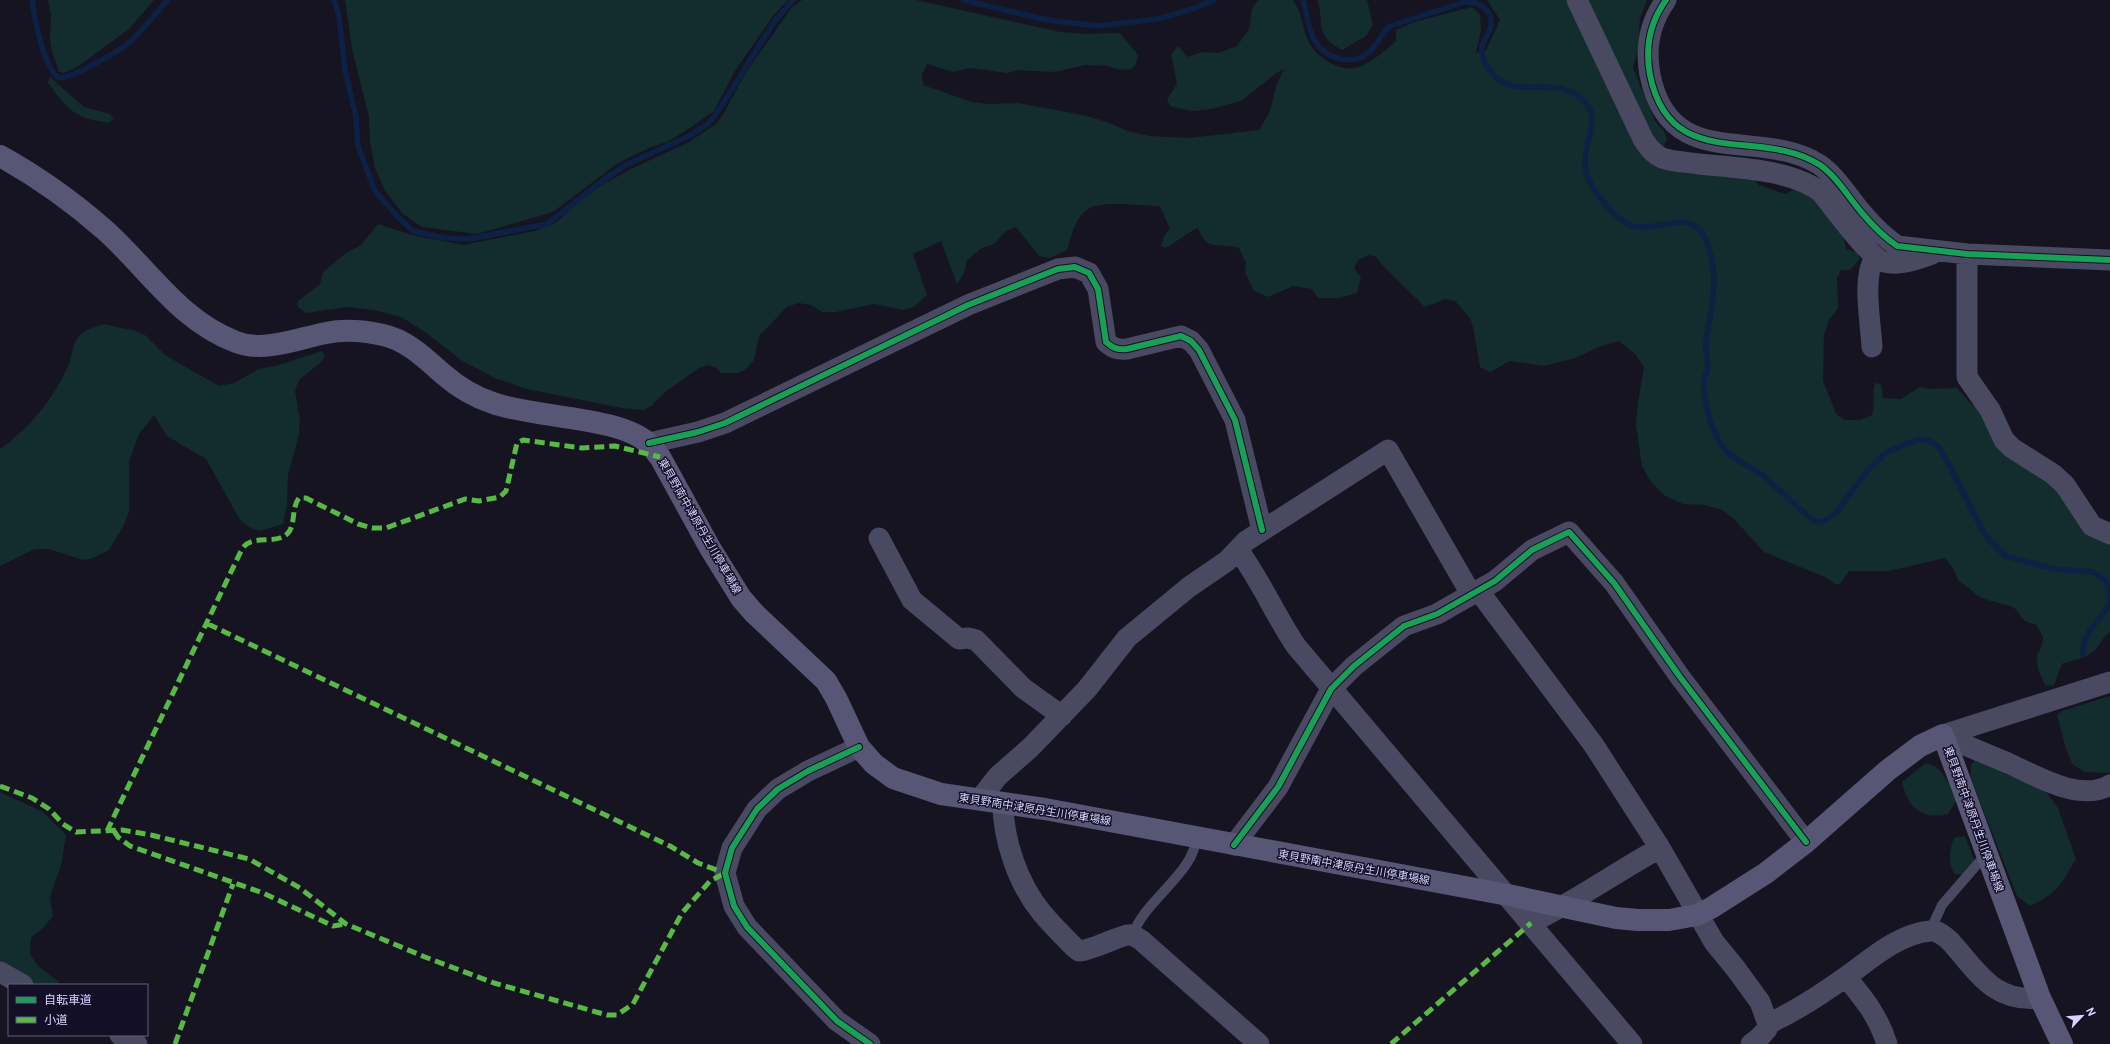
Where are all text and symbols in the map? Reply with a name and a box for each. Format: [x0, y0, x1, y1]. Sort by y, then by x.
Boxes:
street label: 東貝野南中津原丹生川停車場線 [655, 456, 744, 596]
street label: 東貝野南中津原丹生川停車場線 [1941, 745, 2006, 894]
street label: 東貝野南中津原丹生川停車場線 [958, 791, 1112, 828]
street label: 東貝野南中津原丹生川停車場線 [1277, 848, 1431, 887]
legend [8, 984, 148, 1036]
text: 自転車道 [44, 993, 92, 1007]
north arrow [2062, 996, 2102, 1036]
text: N [2083, 1005, 2098, 1018]
text: 小道 [44, 1013, 68, 1027]

